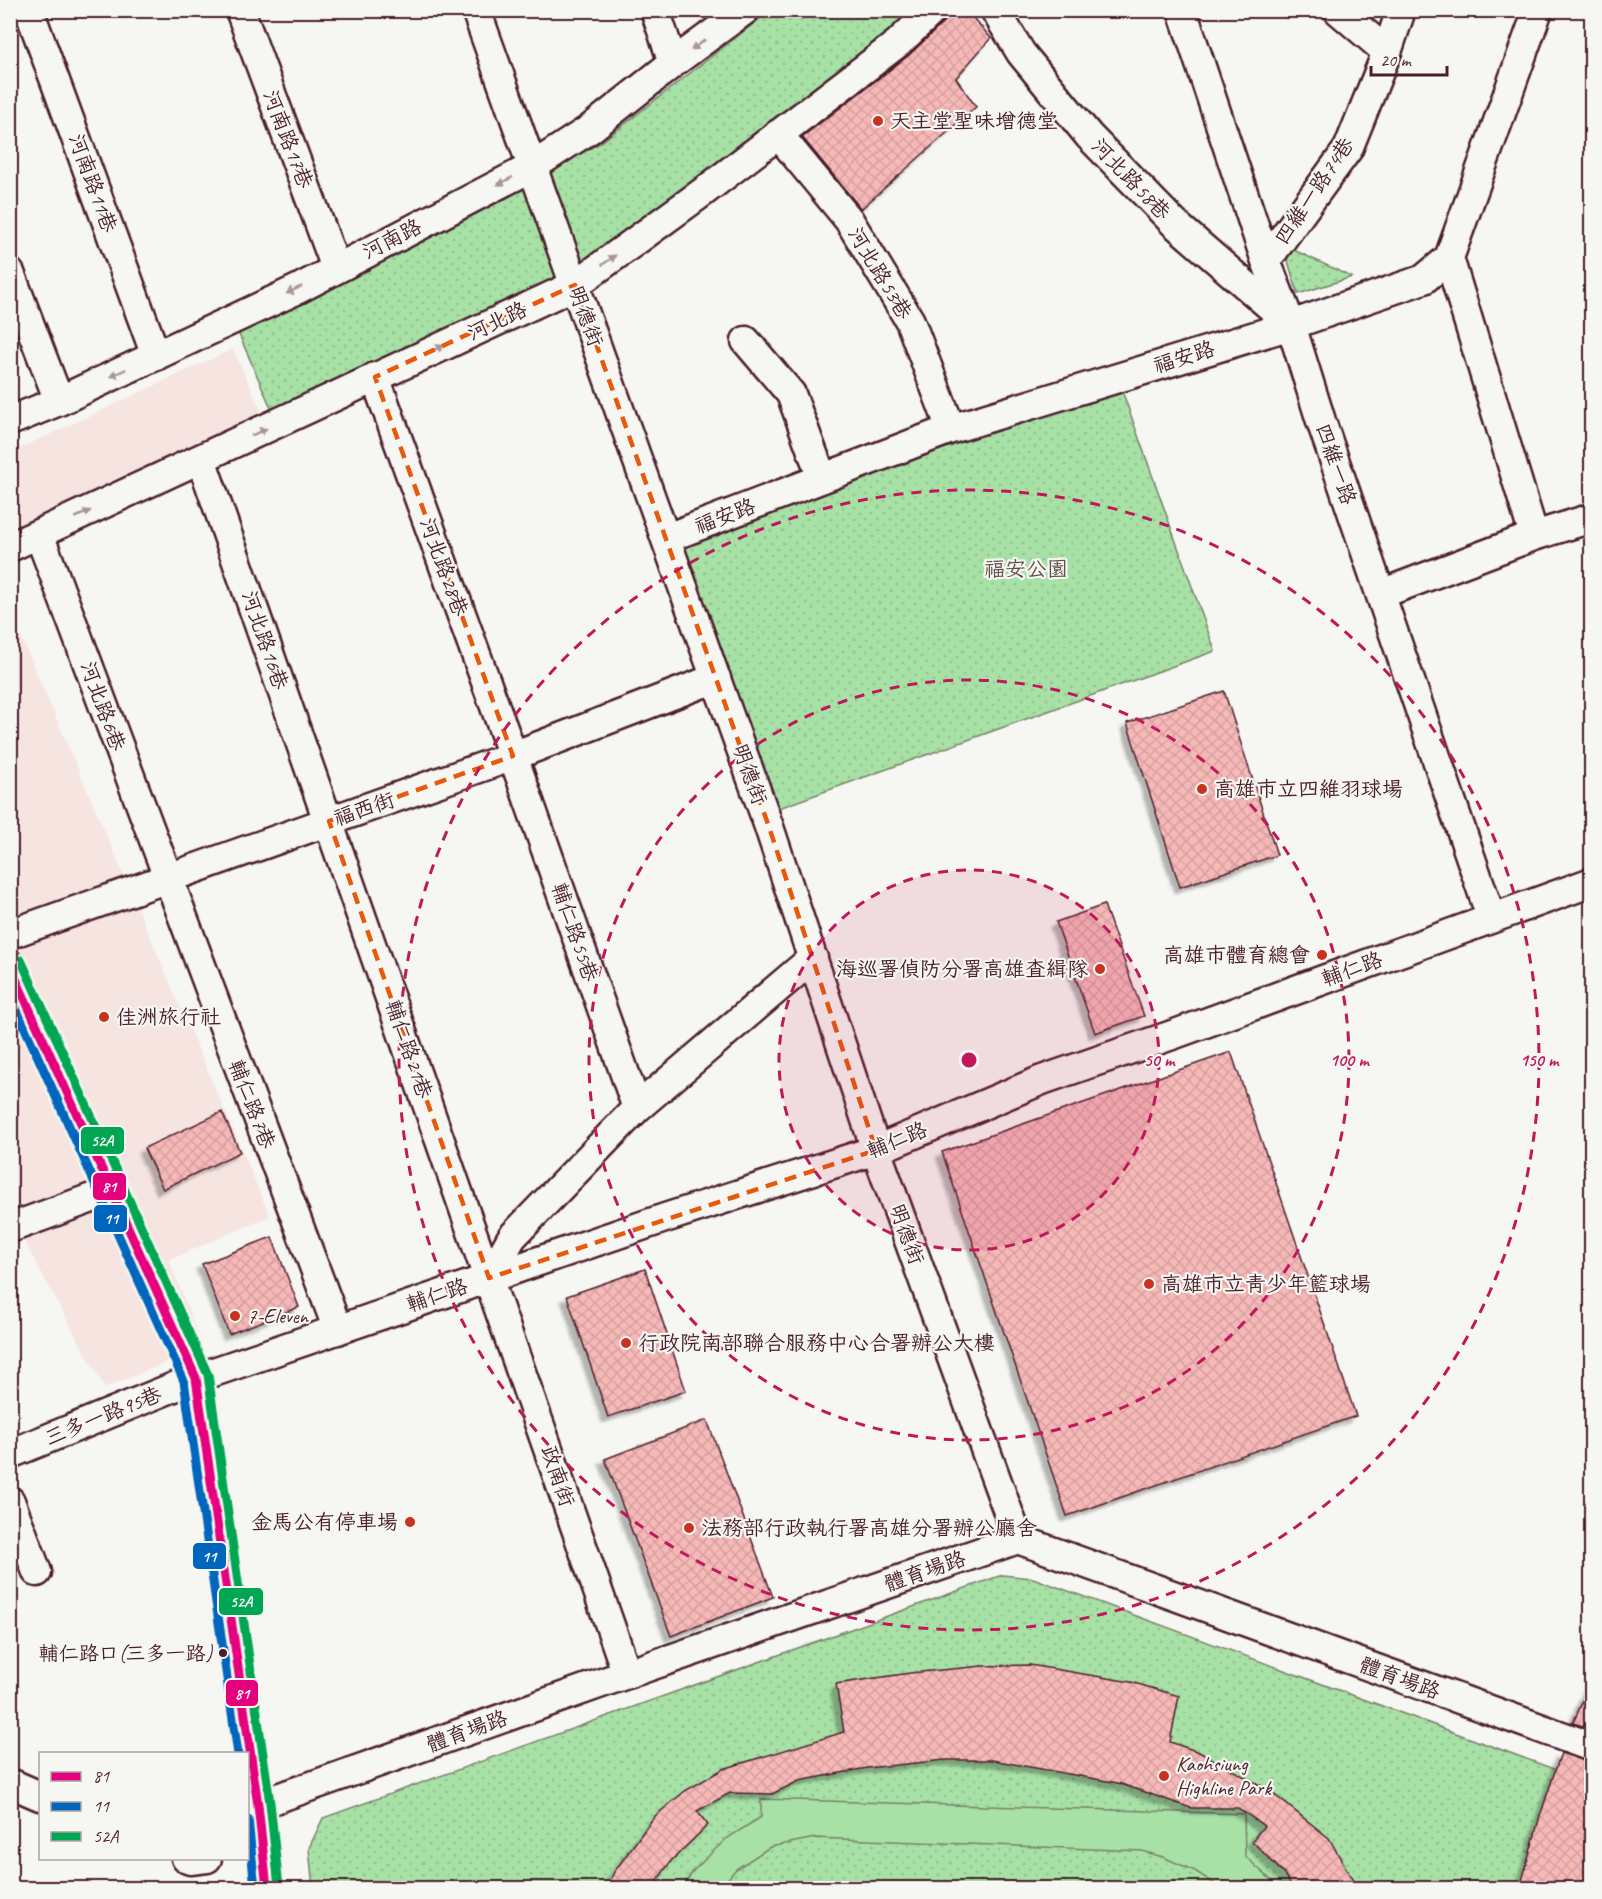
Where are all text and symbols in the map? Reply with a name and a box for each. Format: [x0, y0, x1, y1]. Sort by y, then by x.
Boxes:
one-way arrow [690, 39, 706, 51]
scale bar [1371, 39, 1448, 77]
text: 20 m [1380, 49, 1413, 71]
street label: 河南路17巷 [257, 86, 319, 192]
place label: 天主堂聖味增德堂 [890, 108, 1058, 134]
marker: 天主堂聖味增德堂 [871, 114, 885, 128]
street label: 河南路11巷 [63, 130, 123, 236]
street label: 四維一路74巷 [1269, 132, 1359, 250]
street label: 河北路58巷 [1086, 133, 1176, 225]
one-way arrow [496, 176, 513, 186]
street label: 河南路 [358, 213, 426, 265]
street label: 河北路53巷 [842, 222, 918, 324]
one-way arrow [600, 254, 616, 266]
street label: 明德街 [563, 282, 609, 350]
one-way arrow [286, 286, 303, 295]
street label: 河北路 [463, 296, 531, 346]
street label: 福安路 [1150, 335, 1218, 379]
one-way arrow [427, 344, 445, 353]
one-way arrow [109, 369, 126, 378]
street label: 四維一路 [1310, 420, 1362, 508]
one-way arrow [251, 427, 268, 436]
street label: 福安路 [691, 493, 759, 539]
one-way arrow [74, 509, 91, 518]
street label: 河北路28巷 [414, 514, 474, 620]
park label: 福安公園 [984, 556, 1068, 582]
street label: 河北路16巷 [236, 587, 294, 693]
street label: 河北路6巷 [75, 658, 131, 754]
street label: 明德街 [727, 740, 773, 808]
place label: 高雄市立四維羽球場 [1214, 776, 1403, 802]
marker: 高雄市立四維羽球場 [1195, 782, 1209, 796]
street label: 福西街 [330, 786, 398, 832]
street label: 輔仁路55巷 [546, 879, 604, 985]
place label: 高雄市體育總會 [1163, 942, 1310, 968]
street label: 輔仁路 [1318, 946, 1386, 992]
marker: 高雄市體育總會 [1315, 948, 1329, 962]
place label: 海巡署偵防分署高雄查緝隊 [836, 956, 1088, 982]
marker: 海巡署偵防分署高雄查緝隊 [1093, 962, 1107, 976]
street label: 輔仁路21巷 [380, 996, 438, 1102]
place label: 佳洲旅行社 [116, 1004, 221, 1030]
marker: 佳洲旅行社 [97, 1010, 111, 1024]
text: 50 m [1144, 1049, 1176, 1071]
text: 100 m [1330, 1049, 1370, 1071]
text: 150 m [1520, 1049, 1560, 1071]
centre of rings [959, 1050, 979, 1070]
street label: 輔仁路7巷 [223, 1056, 281, 1152]
street label: 輔仁路 [863, 1116, 931, 1164]
line badge: 52A [80, 1126, 125, 1155]
text: 52A [91, 1131, 115, 1151]
line badge: 81 [92, 1172, 127, 1201]
text: 81 [102, 1177, 118, 1197]
street label: 明德街 [884, 1200, 930, 1268]
line badge: 11 [93, 1204, 128, 1233]
text: 11 [104, 1209, 120, 1229]
place label: 高雄市立青少年籃球場 [1161, 1271, 1371, 1297]
street label: 輔仁路 [403, 1272, 471, 1318]
marker: 高雄市立青少年籃球場 [1142, 1277, 1156, 1291]
place label: 7-Eleven [247, 1303, 310, 1329]
marker: 7-Eleven [228, 1309, 242, 1323]
place label: 行政院南部聯合服務中心合署辦公大樓 [638, 1330, 995, 1356]
marker: 行政院南部聯合服務中心合署辦公大樓 [619, 1336, 633, 1350]
street label: 三多一路95巷 [41, 1381, 165, 1451]
street label: 政南街 [535, 1442, 581, 1510]
place label: 金馬公有停車場 [251, 1509, 398, 1535]
marker: 金馬公有停車場 [403, 1515, 417, 1529]
place label: 法務部行政執行署高雄分署辦公廳舍 [701, 1515, 1037, 1541]
marker: 法務部行政執行署高雄分署辦公廳舍 [682, 1521, 696, 1535]
line badge: 11 [192, 1542, 227, 1570]
street label: 體育場路 [881, 1545, 969, 1597]
text: 11 [202, 1547, 218, 1567]
line badge: 52A [218, 1587, 264, 1616]
text: 52A [230, 1592, 254, 1612]
place label: 輔仁路口(三多一路) [39, 1641, 213, 1666]
marker: 輔仁路口(三多一路) [217, 1647, 229, 1659]
street label: 體育場路 [1356, 1651, 1444, 1705]
line badge: 81 [225, 1679, 259, 1707]
text: 81 [235, 1684, 251, 1704]
street label: 體育場路 [423, 1704, 511, 1758]
place label: Kaohsiung Highline Park [1176, 1751, 1272, 1801]
legend [39, 1752, 249, 1860]
text: 81 [93, 1765, 110, 1787]
marker: Kaohsiung Highline Park [1157, 1769, 1171, 1783]
text: 11 [93, 1795, 110, 1817]
text: 52A [93, 1825, 119, 1847]

